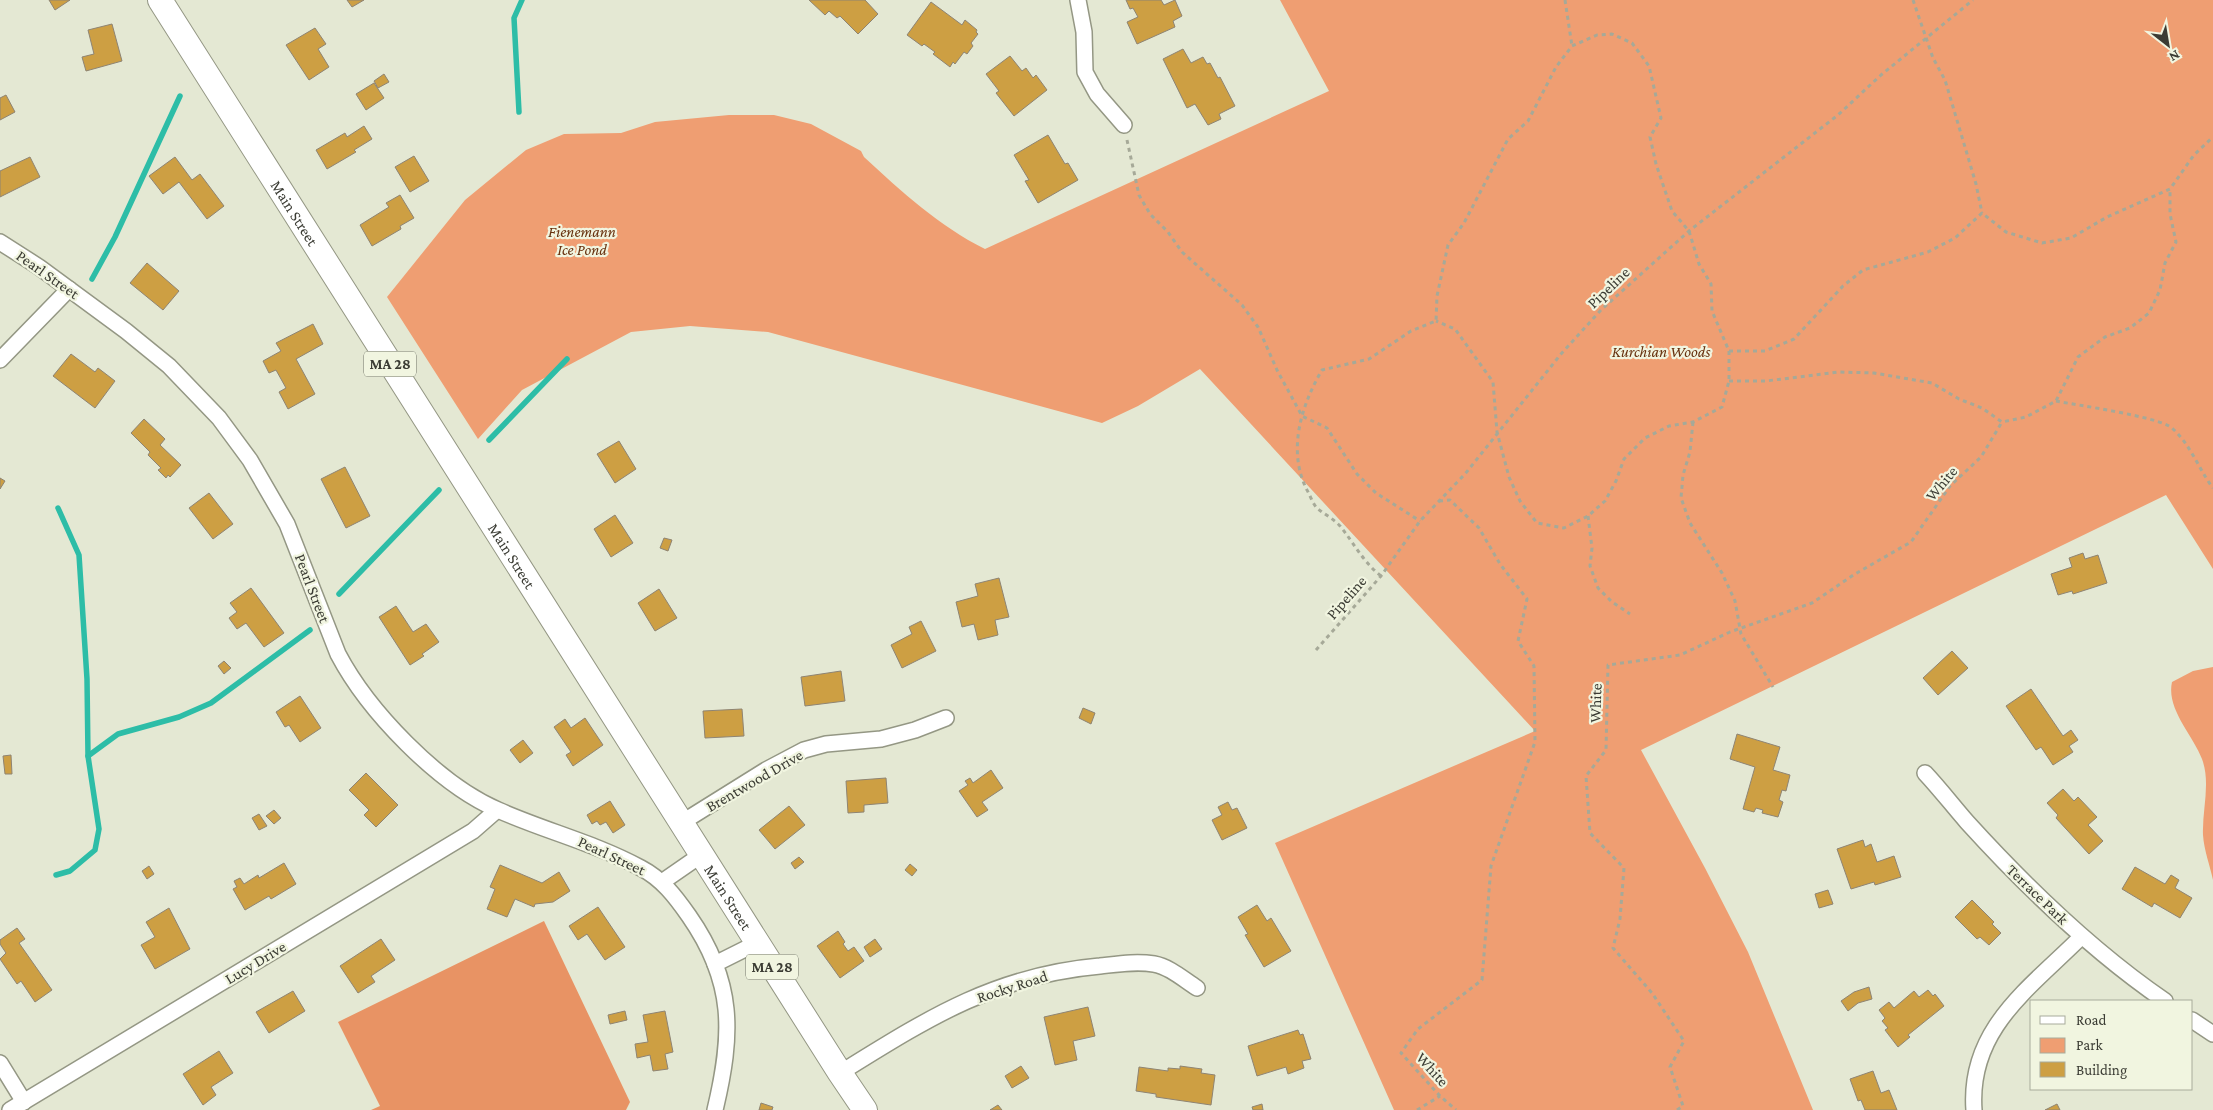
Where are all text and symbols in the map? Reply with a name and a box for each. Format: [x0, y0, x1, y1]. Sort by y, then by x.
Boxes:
north arrow [2143, 20, 2193, 70]
text: N [2166, 47, 2183, 66]
street label: Main Street [267, 177, 322, 249]
park label: Fienemann Ice Pond [548, 223, 616, 258]
street label: Pearl Street [13, 247, 83, 303]
street label: Pipeline [1584, 263, 1634, 312]
park label: Kurchian Woods [1612, 343, 1710, 360]
road number: MA 28 [364, 352, 416, 376]
street label: White [1922, 463, 1961, 504]
street label: Main Street [485, 520, 539, 592]
street label: Pearl Street [292, 551, 334, 626]
street label: Pipeline [1323, 572, 1370, 623]
street label: White [1586, 683, 1605, 723]
street label: Brentwood Drive [703, 746, 806, 815]
street label: Pearl Street [575, 832, 649, 879]
street label: Terrace Park [2003, 861, 2072, 928]
street label: Main Street [701, 862, 755, 934]
street label: Lucy Drive [222, 938, 289, 988]
road number: MA 28 [746, 954, 798, 980]
street label: Rocky Road [975, 967, 1051, 1007]
legend [2030, 1000, 2193, 1090]
text: Road [2076, 1012, 2107, 1028]
text: Park [2076, 1037, 2103, 1053]
street label: White [1413, 1049, 1452, 1090]
text: Building [2076, 1062, 2127, 1079]

